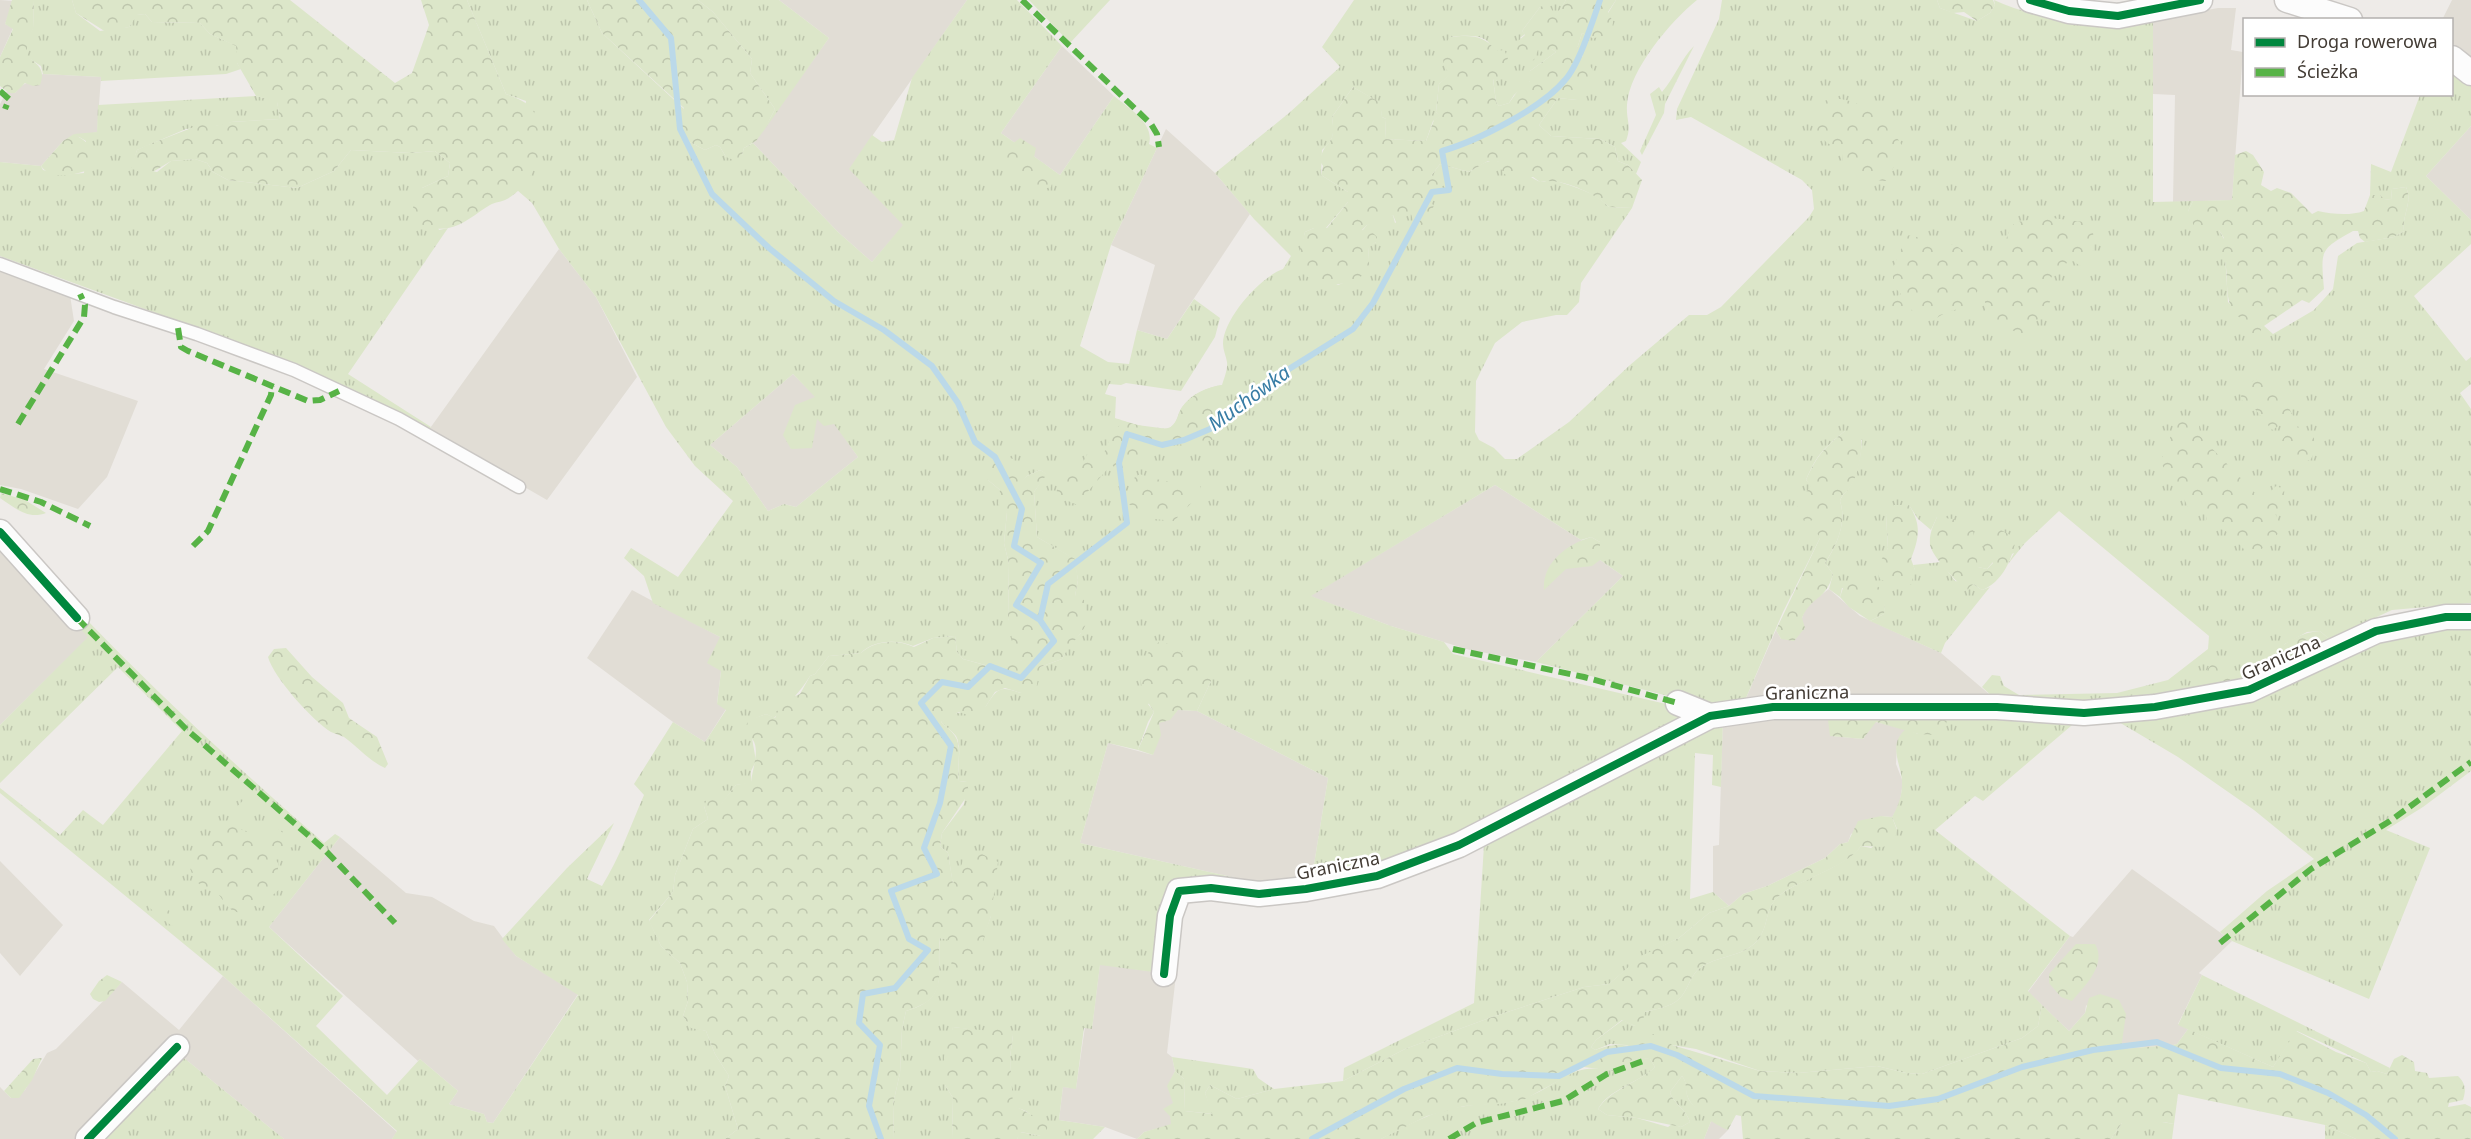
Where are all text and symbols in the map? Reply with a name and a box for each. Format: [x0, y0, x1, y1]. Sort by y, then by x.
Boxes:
legend [2243, 18, 2453, 96]
text: Droga rowerowa [2297, 29, 2438, 53]
text: Ścieżka [2297, 59, 2358, 83]
water label: Muchówka [1202, 359, 1295, 437]
street label: Graniczna [2237, 629, 2324, 685]
street label: Graniczna [1765, 679, 1849, 705]
street label: Graniczna [1294, 845, 1382, 885]

